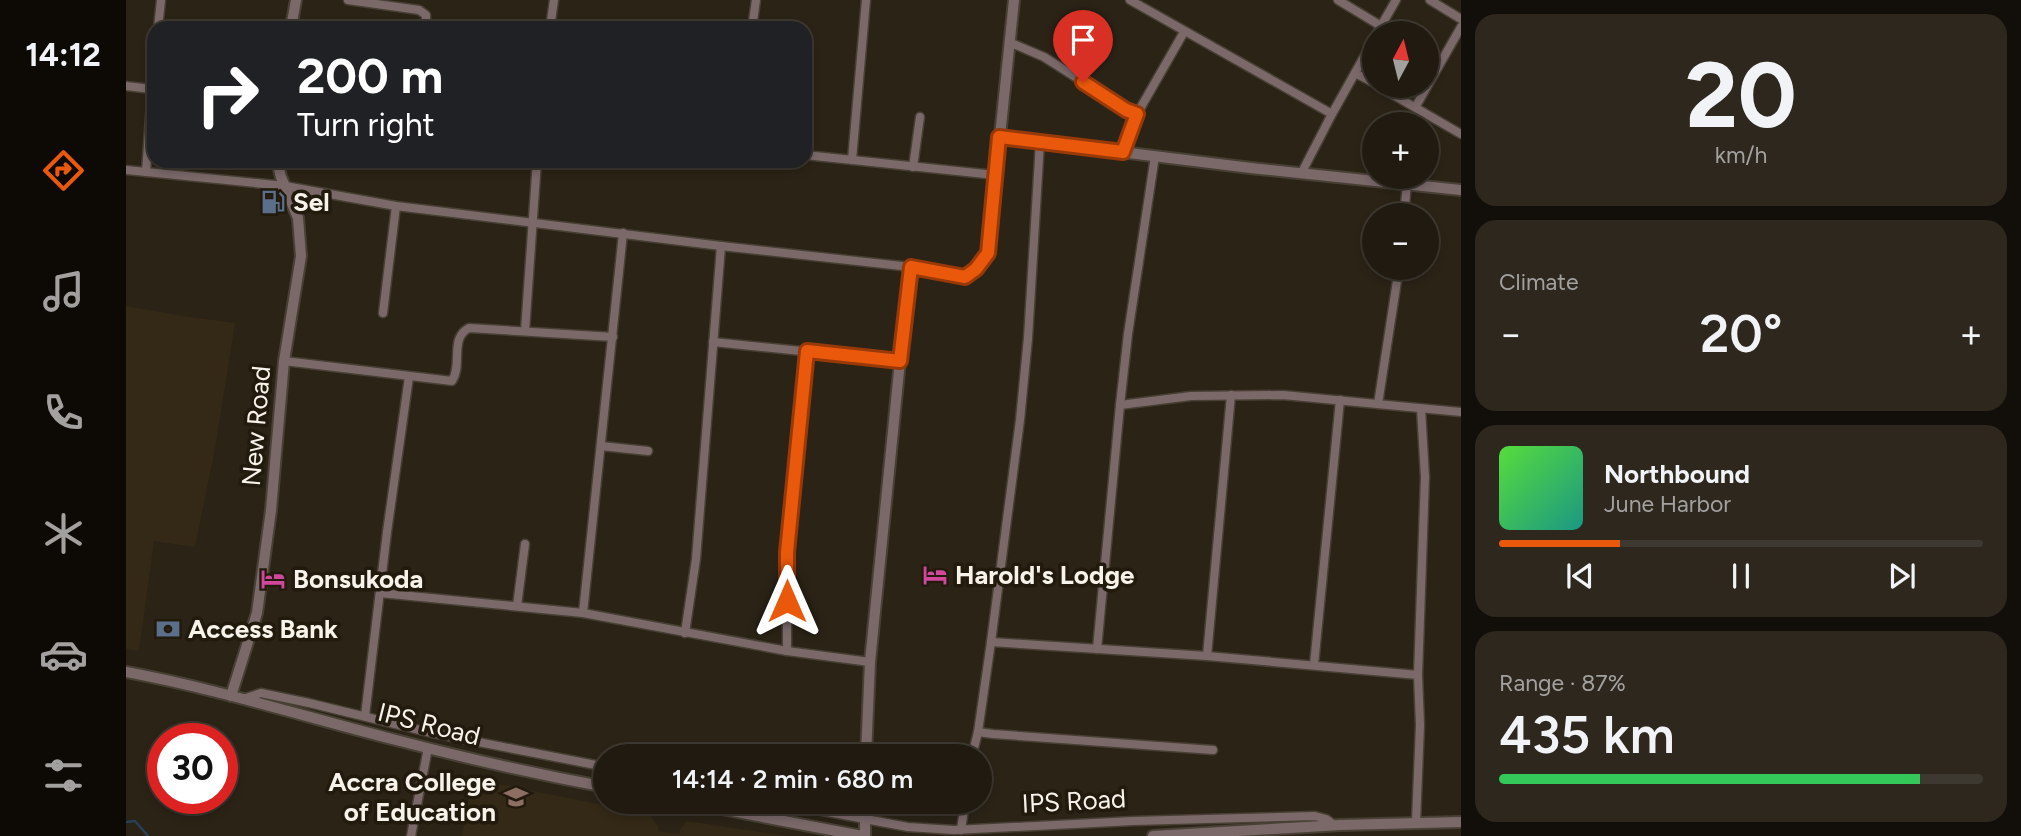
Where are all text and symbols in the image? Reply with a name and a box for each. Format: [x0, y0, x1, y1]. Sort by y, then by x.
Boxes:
pin [1053, 10, 1113, 82]
icon: arrive [1064, 21, 1102, 59]
north arrow [1362, 21, 1438, 98]
map controls [1362, 21, 1439, 280]
text: 14:12 [25, 36, 101, 74]
text: 20 [1685, 41, 1797, 150]
text: 200 m [297, 46, 443, 105]
icon: right [182, 49, 273, 140]
text: Turn right [297, 106, 435, 144]
button: + [1362, 112, 1439, 189]
text: km/h [1715, 141, 1767, 169]
icon: directions [39, 146, 88, 195]
place label: Sel [293, 186, 330, 218]
fuel station icon: Sel [259, 188, 287, 216]
button: − [1362, 203, 1439, 280]
icon: music [39, 267, 88, 316]
text: Climate [1499, 268, 1578, 296]
text: 20° [1700, 303, 1782, 365]
text: − [1499, 311, 1523, 357]
text: + [1959, 311, 1983, 357]
street label: New Road [235, 365, 277, 487]
icon: phone [39, 388, 88, 437]
text: Northbound [1604, 458, 1750, 490]
text: June Harbor [1604, 490, 1731, 518]
icon: climate [39, 509, 88, 558]
icon: previous [1561, 557, 1599, 595]
icon: pause [1722, 557, 1760, 595]
icon: next [1883, 557, 1921, 595]
place label: Harold's Lodge [955, 559, 1134, 591]
hotel icon: Harold's Lodge [921, 561, 949, 589]
place label: Bonsukoda [293, 563, 423, 595]
position arrow [750, 564, 824, 638]
hotel icon: Bonsukoda [259, 565, 287, 593]
place label: Access Bank [188, 613, 338, 645]
bank icon: Access Bank [154, 615, 182, 643]
icon: car [39, 630, 88, 679]
text: Range · 87% [1499, 669, 1626, 697]
street label: IPS Road [375, 696, 483, 752]
text: 435 km [1499, 704, 1675, 766]
speed limit sign: 30 [147, 723, 238, 814]
icon: filters [39, 751, 88, 800]
text: 14:14 · 2 min · 680 m [672, 763, 913, 795]
place label: Accra College of Education [328, 766, 496, 828]
street label: IPS Road [1021, 782, 1127, 820]
school or university icon: Accra College of Education [502, 783, 530, 811]

